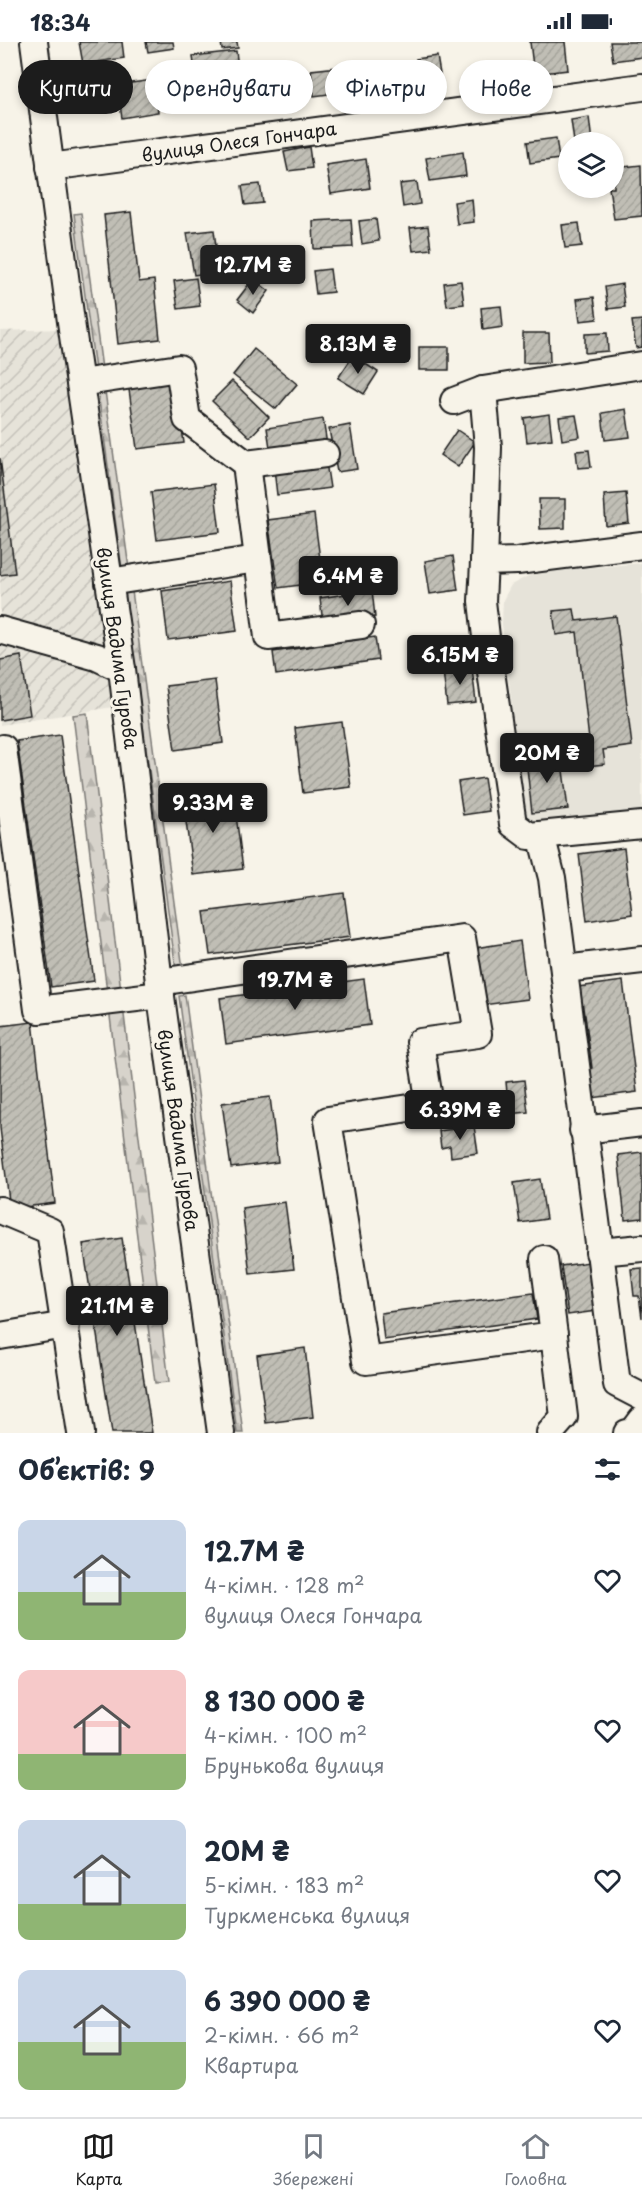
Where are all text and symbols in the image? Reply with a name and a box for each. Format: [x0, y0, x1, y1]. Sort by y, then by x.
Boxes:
text: 18:34 [30, 5, 90, 38]
chip: Купити [18, 60, 133, 114]
chip: Орендувати [145, 60, 313, 114]
chip: Фільтри [325, 60, 447, 114]
chip: Нове [459, 60, 553, 114]
street label: вулиця Олеся Гончара [140, 114, 339, 168]
map controls [558, 132, 624, 198]
button: layers [558, 132, 624, 198]
pin: 12.7M ₴ [198, 245, 308, 296]
text: 12.7M ₴ [214, 249, 292, 279]
pin: 8.13M ₴ [303, 324, 413, 375]
text: 8.13M ₴ [320, 328, 397, 358]
street label: вулиця Вадима Гурова [90, 545, 146, 751]
pin: 6.4M ₴ [299, 556, 397, 607]
text: 6.4M ₴ [313, 560, 383, 590]
pin: 6.15M ₴ [405, 635, 515, 686]
text: 6.15M ₴ [421, 639, 499, 669]
pin: 20M ₴ [505, 733, 589, 784]
text: 20M ₴ [514, 737, 580, 767]
pin: 9.33M ₴ [158, 783, 268, 834]
text: 9.33M ₴ [172, 787, 254, 817]
pin: 19.7M ₴ [240, 960, 350, 1011]
text: 19.7M ₴ [257, 964, 333, 994]
street label: вулиця Вадима Гурова [151, 1027, 207, 1233]
pin: 6.39M ₴ [405, 1090, 515, 1141]
text: 6.39M ₴ [419, 1094, 501, 1124]
pin: 21.1M ₴ [62, 1286, 172, 1337]
text: 21.1M ₴ [80, 1290, 154, 1320]
text: Об’єктів: 9 [18, 1450, 155, 1489]
icon: filters [591, 1453, 624, 1486]
text: 12.7M ₴ [204, 1531, 305, 1570]
icon: home [66, 1544, 138, 1616]
icon: heart [591, 1564, 624, 1597]
text: 4-кімн. · 128 m² [204, 1570, 365, 1600]
text: вулиця Олеся Гончара [204, 1600, 422, 1630]
text: 8 130 000 ₴ [204, 1681, 365, 1720]
icon: home [66, 1694, 138, 1766]
icon: heart [591, 1714, 624, 1747]
text: 4-кімн. · 100 m² [204, 1720, 367, 1750]
text: Брунькова вулиця [204, 1750, 384, 1780]
text: 20M ₴ [204, 1831, 290, 1870]
icon: home [66, 1844, 138, 1916]
icon: heart [591, 1864, 624, 1897]
text: 5-кімн. · 183 m² [204, 1870, 364, 1900]
text: Туркменська вулиця [204, 1900, 410, 1930]
text: 6 390 000 ₴ [204, 1981, 370, 2020]
icon: home [66, 1994, 138, 2066]
icon: heart [591, 2014, 624, 2047]
text: 2-кімн. · 66 m² [204, 2020, 359, 2050]
text: Квартира [204, 2050, 298, 2080]
tab: Карта [75, 2130, 122, 2190]
tab: Збережені [273, 2130, 354, 2190]
tab: Головна [504, 2130, 567, 2190]

